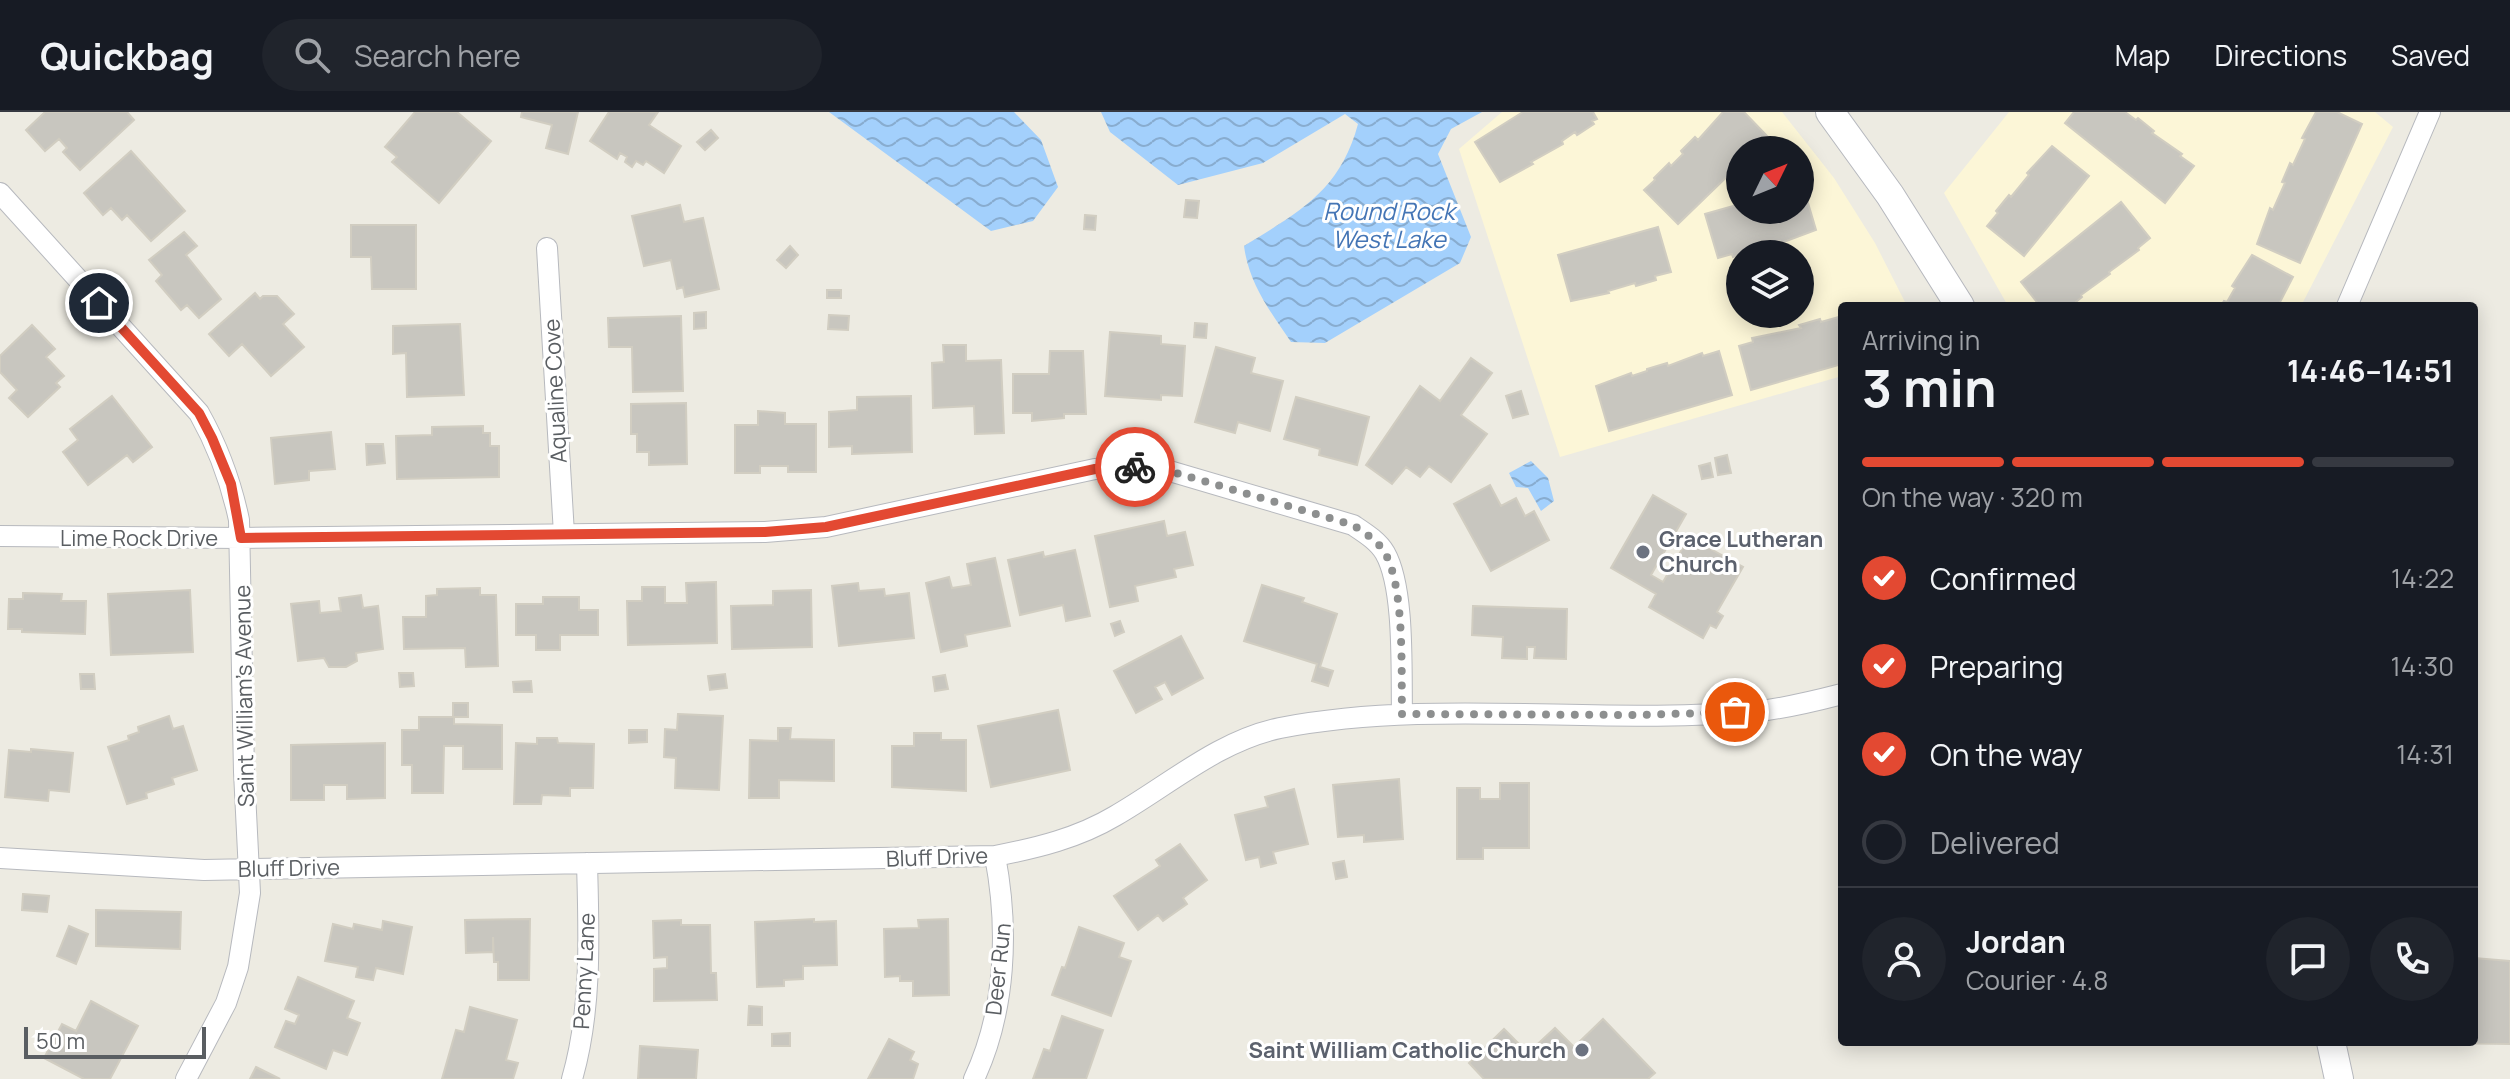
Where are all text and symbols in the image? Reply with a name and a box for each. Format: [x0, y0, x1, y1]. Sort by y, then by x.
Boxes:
search box [262, 19, 822, 91]
text: Quickbag [40, 29, 214, 81]
icon: search [290, 33, 334, 77]
text: Search here [354, 35, 521, 76]
text: Map [2115, 36, 2170, 74]
text: Directions [2214, 36, 2347, 74]
text: Saved [2391, 36, 2470, 74]
north arrow [1726, 136, 1814, 224]
map controls [1726, 136, 1814, 328]
water label: Round Rock West Lake [1323, 194, 1458, 255]
button: layers [1726, 240, 1814, 328]
pin [65, 269, 133, 337]
icon: home [77, 281, 121, 325]
street label: Aqualine Cove [536, 318, 574, 464]
text: Arriving in [1862, 322, 1980, 358]
text: 14:46–14:51 [2287, 350, 2454, 391]
text: 3 min [1862, 352, 1997, 423]
courier [1095, 427, 1175, 507]
icon: bike [1113, 445, 1157, 489]
text: On the way · 320 m [1862, 479, 2083, 515]
street label: Lime Rock Drive [60, 523, 218, 553]
place label: Grace Lutheran Church [1659, 524, 1823, 579]
marker: Grace Lutheran Church [1634, 543, 1652, 561]
icon: check [1862, 556, 1906, 600]
text: Confirmed [1930, 558, 2077, 599]
text: 14:22 [2391, 560, 2454, 596]
street label: Saint William's Avenue [227, 584, 261, 807]
icon: check [1862, 644, 1906, 688]
text: Preparing [1930, 646, 2064, 687]
text: 14:30 [2391, 648, 2454, 684]
pin [1701, 678, 1769, 746]
icon: bag [1713, 690, 1757, 734]
icon: check [1862, 732, 1906, 776]
text: On the way [1930, 734, 2083, 775]
text: 14:31 [2396, 736, 2454, 772]
text: Delivered [1930, 822, 2060, 863]
street label: Bluff Drive [885, 840, 989, 874]
street label: Bluff Drive [238, 852, 340, 884]
street label: Penny Lane [566, 912, 602, 1030]
button: person [1862, 917, 1946, 1001]
button: chat [2266, 917, 2350, 1001]
button: phone [2370, 917, 2454, 1001]
street label: Deer Run [978, 921, 1018, 1017]
text: Jordan [1966, 921, 2066, 962]
text: Courier · 4.8 [1966, 962, 2108, 998]
scale bar [24, 1023, 206, 1059]
text: 50 m [36, 1026, 85, 1056]
place label: Saint William Catholic Church [1248, 1035, 1566, 1065]
marker: Saint William Catholic Church [1573, 1041, 1591, 1059]

